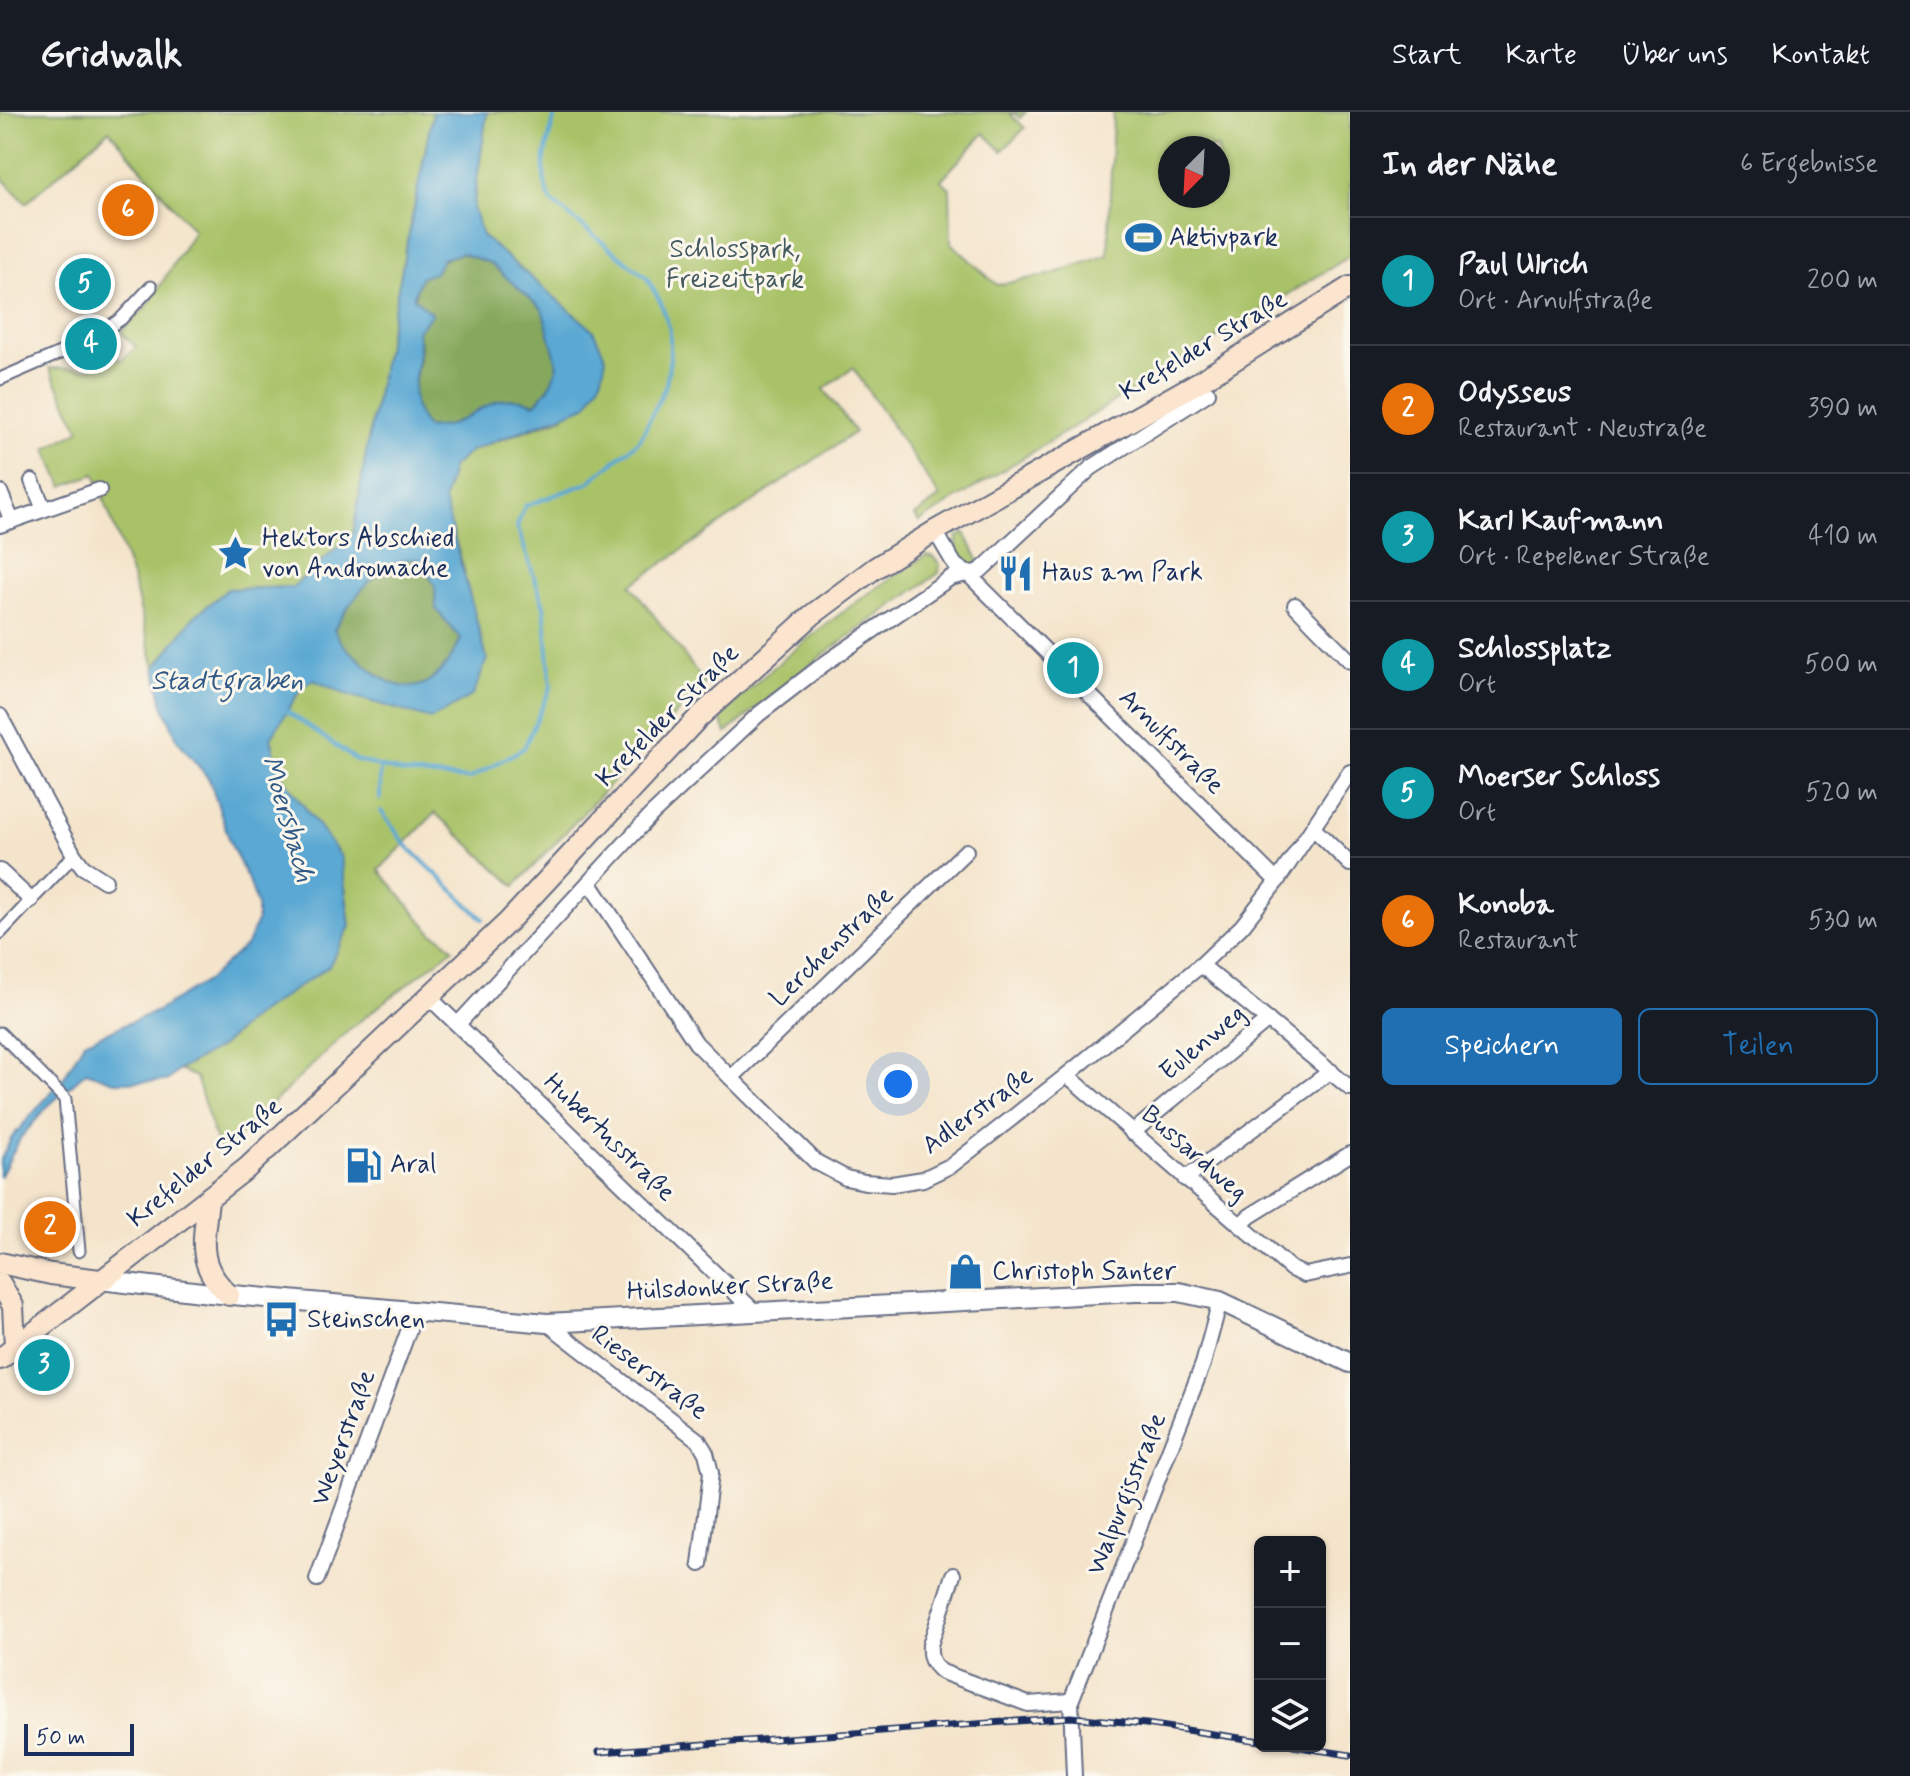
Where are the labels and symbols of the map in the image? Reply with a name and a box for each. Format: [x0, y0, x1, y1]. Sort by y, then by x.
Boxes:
north arrow [1158, 136, 1230, 208]
pin: 6 [102, 180, 154, 240]
sports icon: Aktivpark [1124, 219, 1162, 257]
place label: Aktivpark [1169, 221, 1278, 255]
park label: Schlosspark, Freizeitpark [666, 233, 804, 297]
pin: 5 [59, 254, 111, 314]
street label: Krefelder Straße [1114, 282, 1294, 409]
pin: 4 [65, 314, 117, 374]
place label: Hektors Abschied von Andromache [262, 522, 454, 586]
place icon: Hektors Abschied von Andromache [217, 535, 255, 573]
restaurant icon: Haus am Park [997, 554, 1035, 592]
place label: Haus am Park [1042, 556, 1203, 590]
street label: Krefelder Straße [589, 637, 747, 795]
pin: 1 [1047, 638, 1099, 698]
water label: Stadtgraben [151, 663, 303, 703]
street label: Arnulfstraße [1111, 682, 1231, 802]
water label: Moersbach [251, 752, 323, 886]
street label: Lerchenstraße [763, 879, 902, 1015]
street label: Eulenweg [1153, 997, 1253, 1089]
street label: Adlerstraße [916, 1059, 1040, 1163]
your location [878, 1064, 918, 1104]
street label: Hubertusstraße [536, 1066, 682, 1210]
street label: Krefelder Straße [121, 1090, 290, 1236]
street label: Bussardweg [1133, 1098, 1255, 1210]
fuel station icon: Aral [345, 1146, 383, 1184]
place label: Aral [390, 1148, 436, 1182]
pin: 2 [24, 1197, 76, 1257]
shop icon: Christoph Santer [947, 1253, 985, 1291]
place label: Christoph Santer [992, 1255, 1177, 1289]
street label: Hülsdonker Straße [626, 1265, 834, 1309]
bus stop icon: Steinschen [262, 1301, 300, 1339]
place label: Steinschen [307, 1303, 425, 1337]
street label: Rieserstraße [584, 1318, 715, 1428]
pin: 3 [18, 1335, 70, 1395]
street label: Weyerstraße [304, 1365, 384, 1510]
street label: Walpurgisstraße [1079, 1408, 1178, 1581]
scale bar [24, 1720, 134, 1756]

